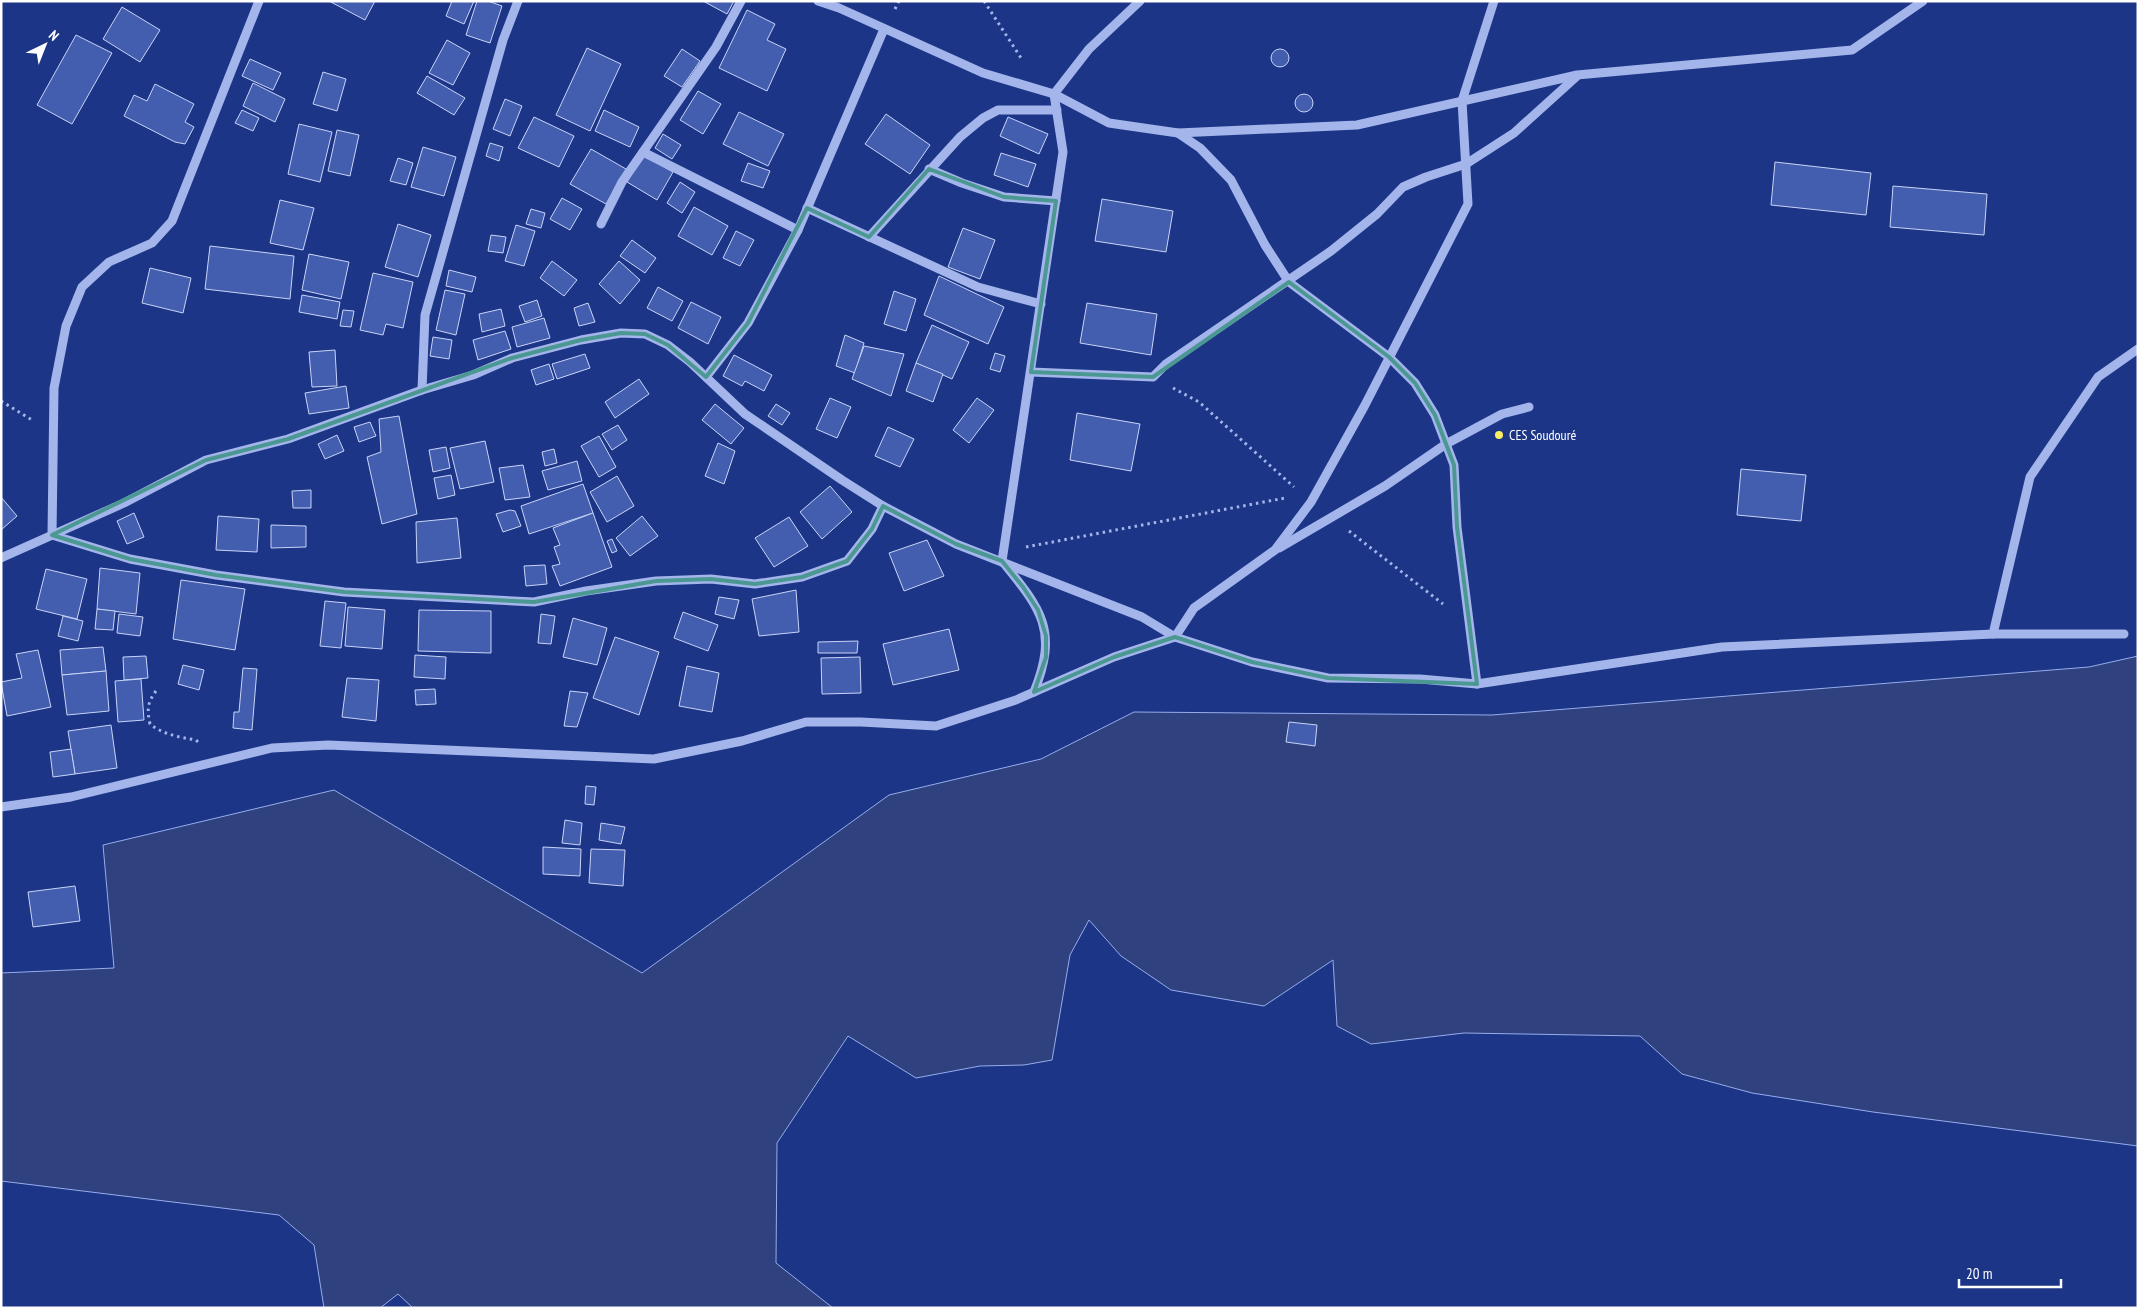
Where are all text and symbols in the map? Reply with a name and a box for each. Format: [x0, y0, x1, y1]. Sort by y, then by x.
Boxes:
north arrow [20, 20, 70, 70]
text: N [45, 26, 63, 45]
place label: CES Soudouré [1509, 426, 1577, 444]
marker: CES Soudouré [1493, 429, 1505, 441]
scale bar [1959, 1256, 2062, 1288]
text: 20 m [1966, 1264, 1992, 1283]

